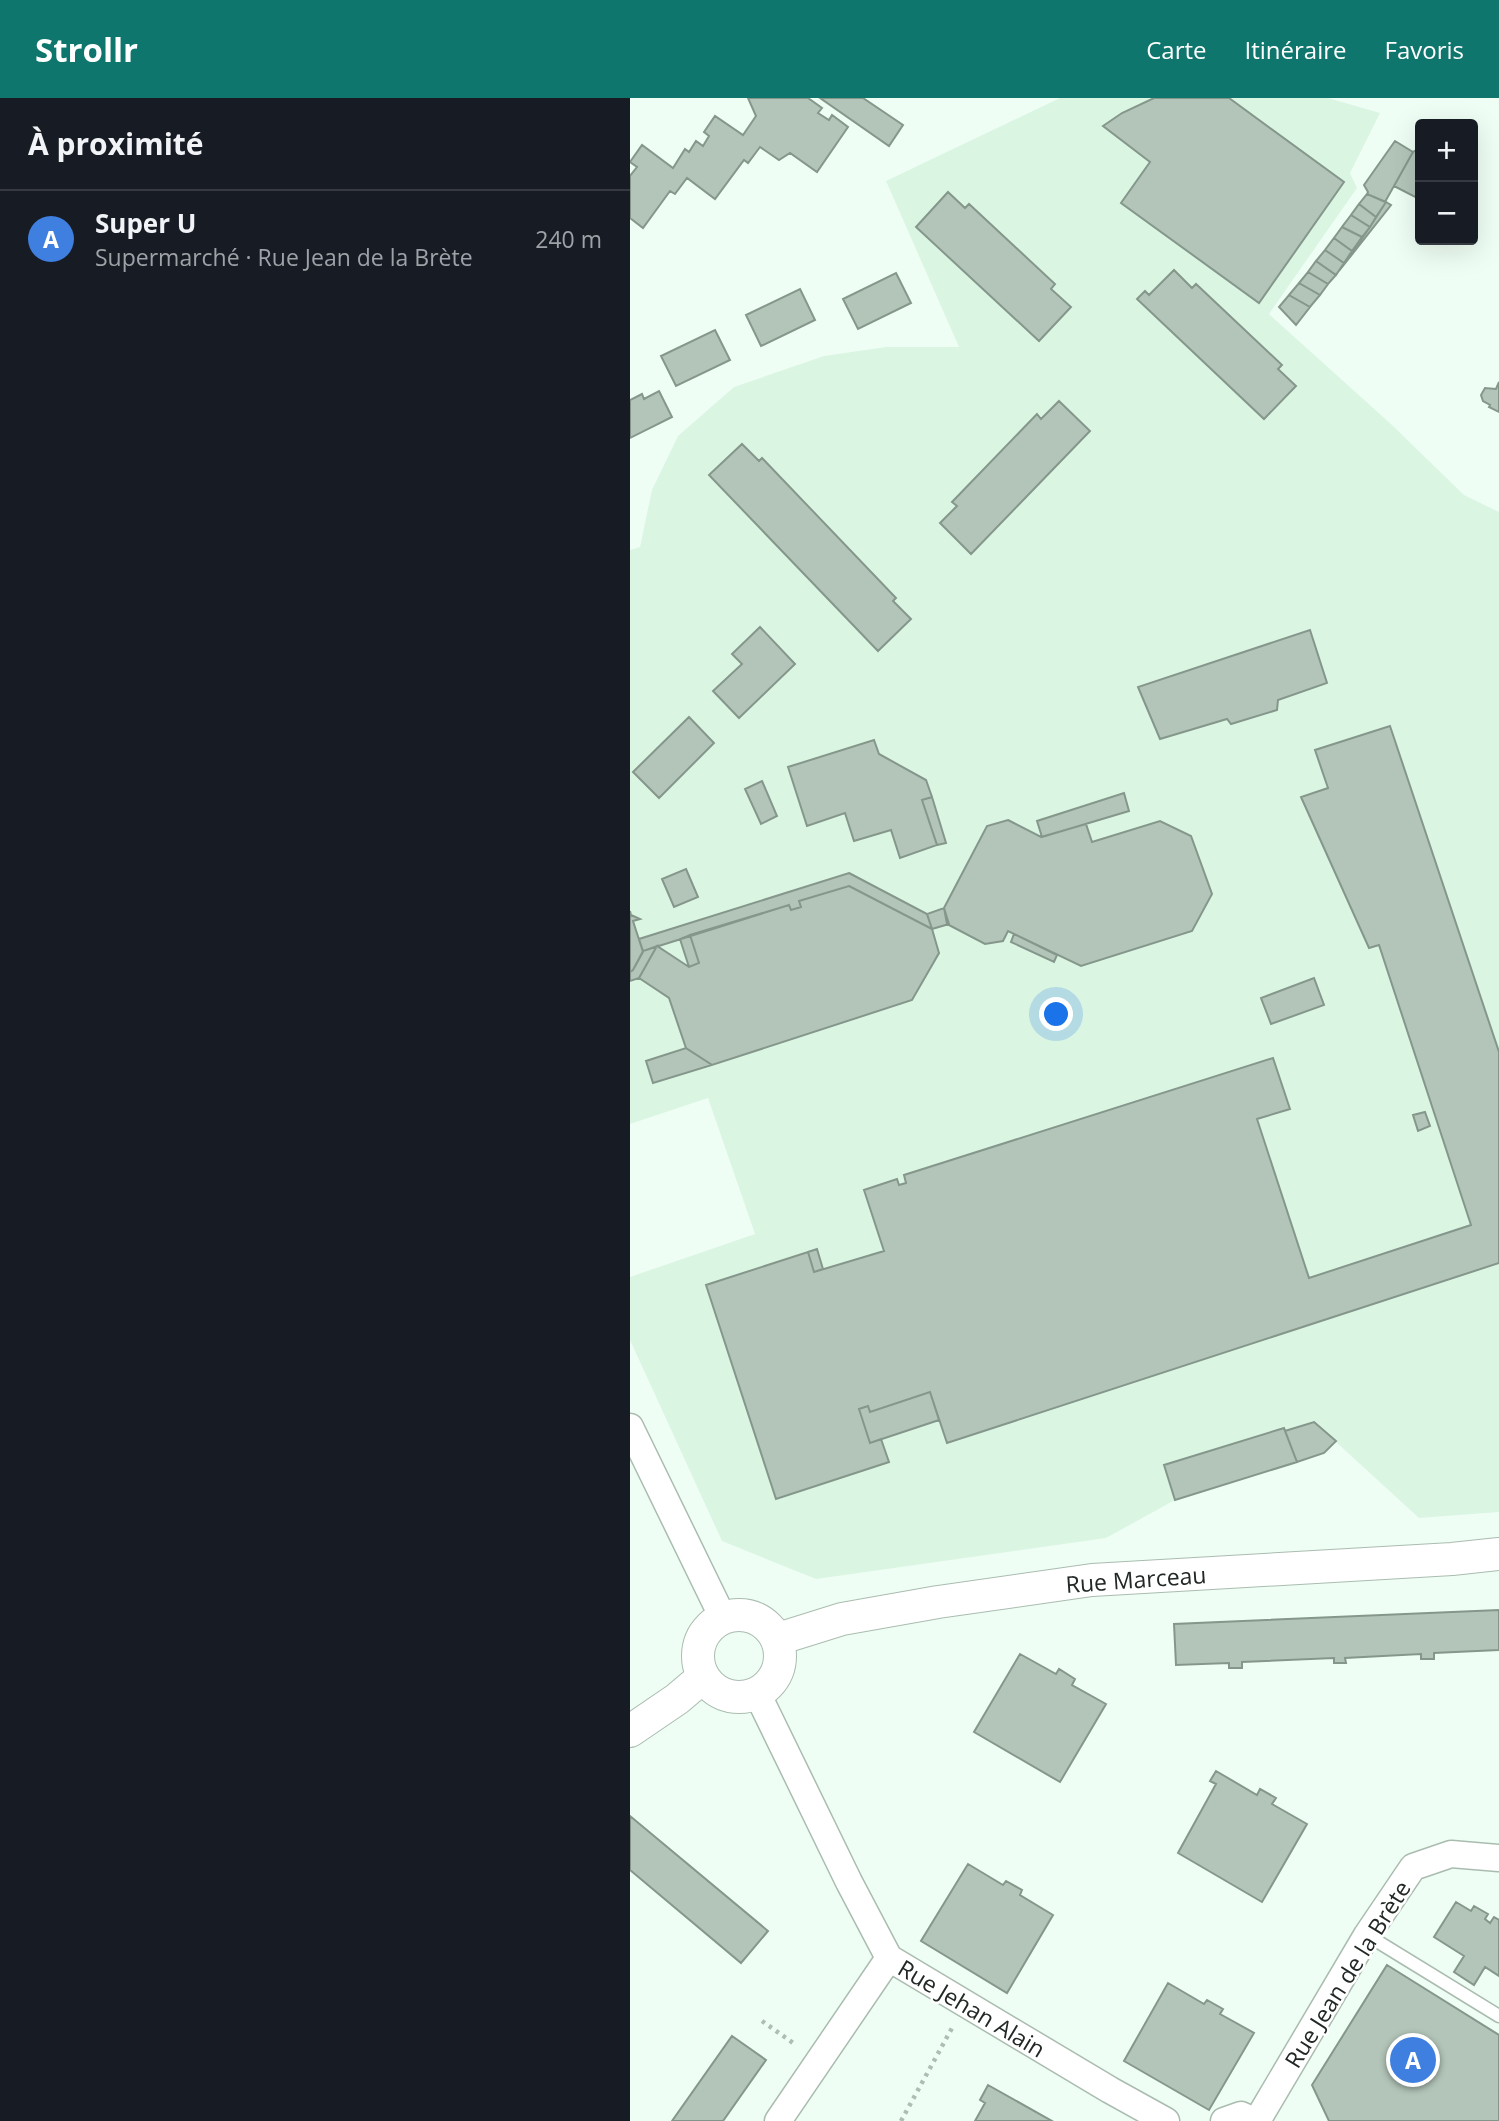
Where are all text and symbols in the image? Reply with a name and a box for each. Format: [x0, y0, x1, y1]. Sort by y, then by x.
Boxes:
text: Strollr [35, 27, 138, 72]
text: Carte [1146, 33, 1207, 66]
text: Itinéraire [1245, 33, 1347, 66]
text: Favoris [1385, 33, 1464, 66]
map controls [1415, 119, 1478, 245]
button: + [1415, 119, 1478, 182]
text: À proximité [28, 123, 204, 164]
button: − [1415, 182, 1478, 245]
text: Super U [95, 205, 196, 241]
text: A [43, 223, 59, 255]
text: 240 m [535, 223, 602, 255]
text: Supermarché · Rue Jean de la Brète [95, 241, 473, 273]
your location [1039, 997, 1073, 1031]
street label: Rue Marceau [1065, 1558, 1207, 1600]
street label: Rue Jean de la Brète [1276, 1874, 1418, 2074]
street label: Rue Jehan Alain [892, 1951, 1052, 2065]
pin: A [1390, 2034, 1436, 2086]

